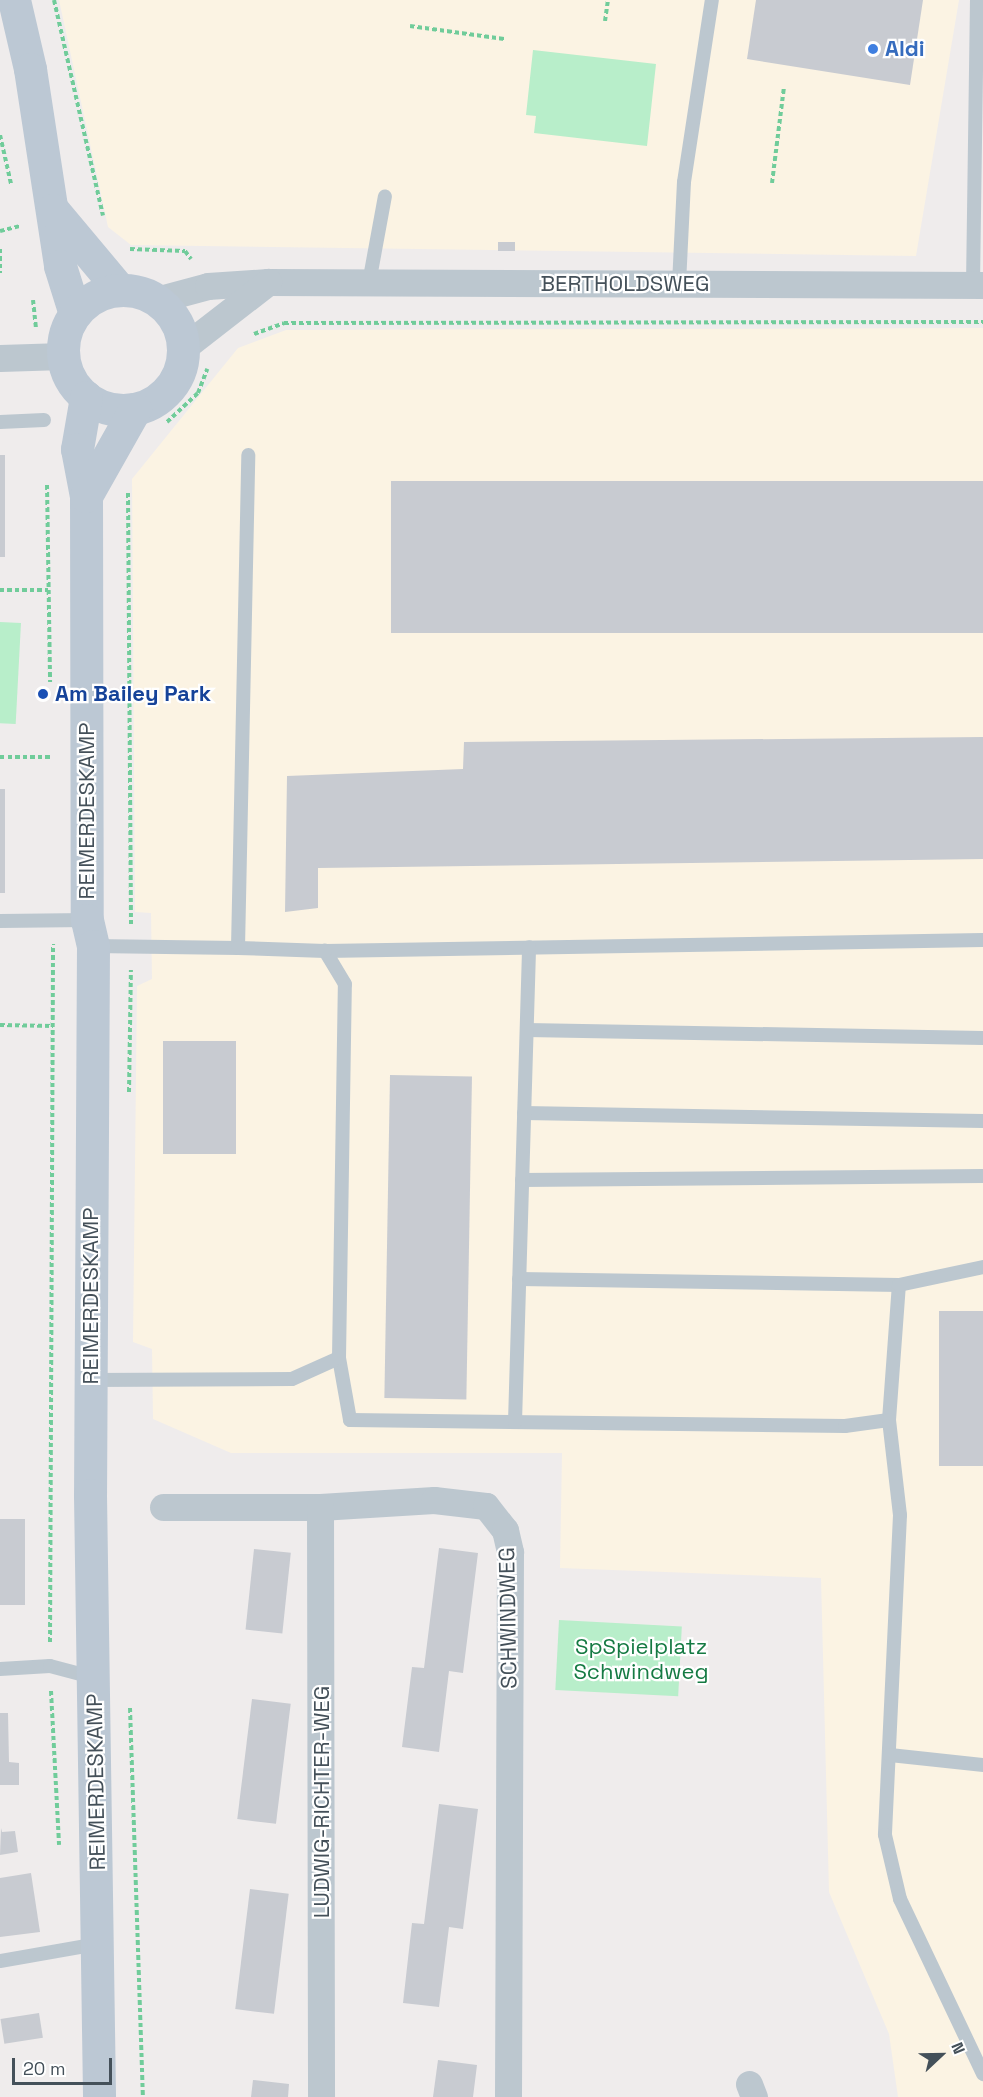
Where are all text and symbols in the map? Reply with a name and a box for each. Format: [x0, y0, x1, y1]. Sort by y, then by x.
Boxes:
place label: Aldi [885, 36, 925, 62]
marker: Aldi [866, 42, 880, 56]
street label: BERTHOLDSWEG [541, 271, 709, 297]
place label: Am Bailey Park [55, 681, 211, 707]
marker: Am Bailey Park [36, 687, 50, 701]
street label: REIMERDESKAMP [74, 723, 100, 899]
street label: REIMERDESKAMP [78, 1208, 104, 1384]
street label: SCHWINDWEG [494, 1547, 522, 1689]
park label: SpSpielplatz Schwindweg [573, 1633, 709, 1684]
street label: LUDWIG-RICHTER-WEG [309, 1686, 335, 1918]
street label: REIMERDESKAMP [81, 1693, 111, 1871]
north arrow [911, 2025, 971, 2085]
text: N [946, 2039, 970, 2057]
scale bar [15, 2046, 116, 2084]
text: 20 m [23, 2057, 66, 2080]

